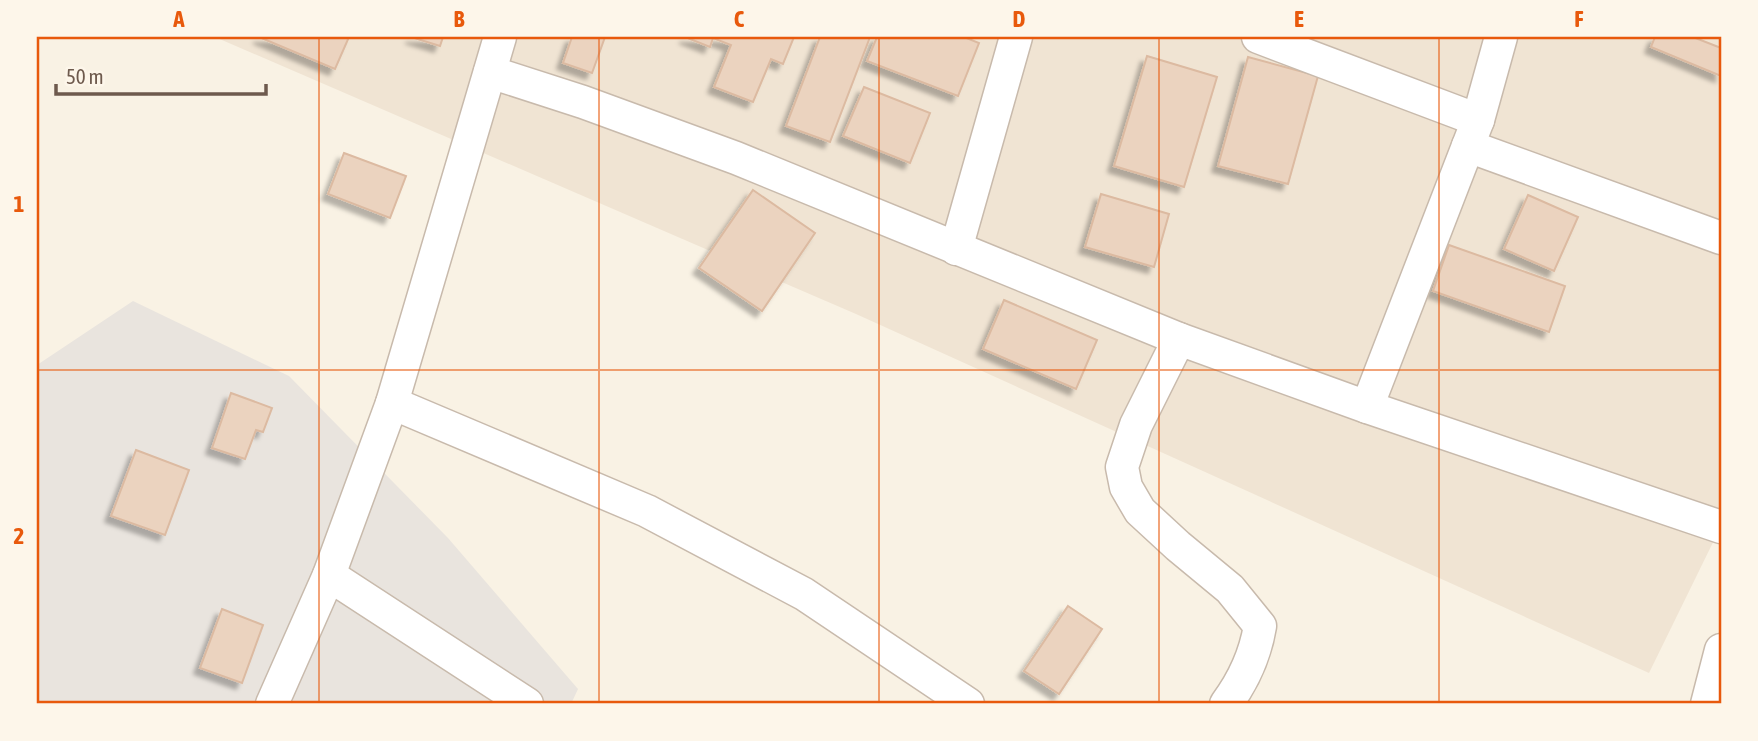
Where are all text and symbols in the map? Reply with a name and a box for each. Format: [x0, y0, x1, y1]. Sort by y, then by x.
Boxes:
text: A [172, 6, 185, 32]
text: B [454, 6, 465, 32]
text: C [734, 6, 745, 32]
text: D [1013, 6, 1026, 32]
text: E [1294, 6, 1304, 32]
text: F [1574, 6, 1584, 32]
scale bar [56, 52, 266, 96]
text: 50 m [66, 64, 104, 88]
text: 1 [14, 191, 25, 217]
text: 2 [14, 523, 24, 549]

